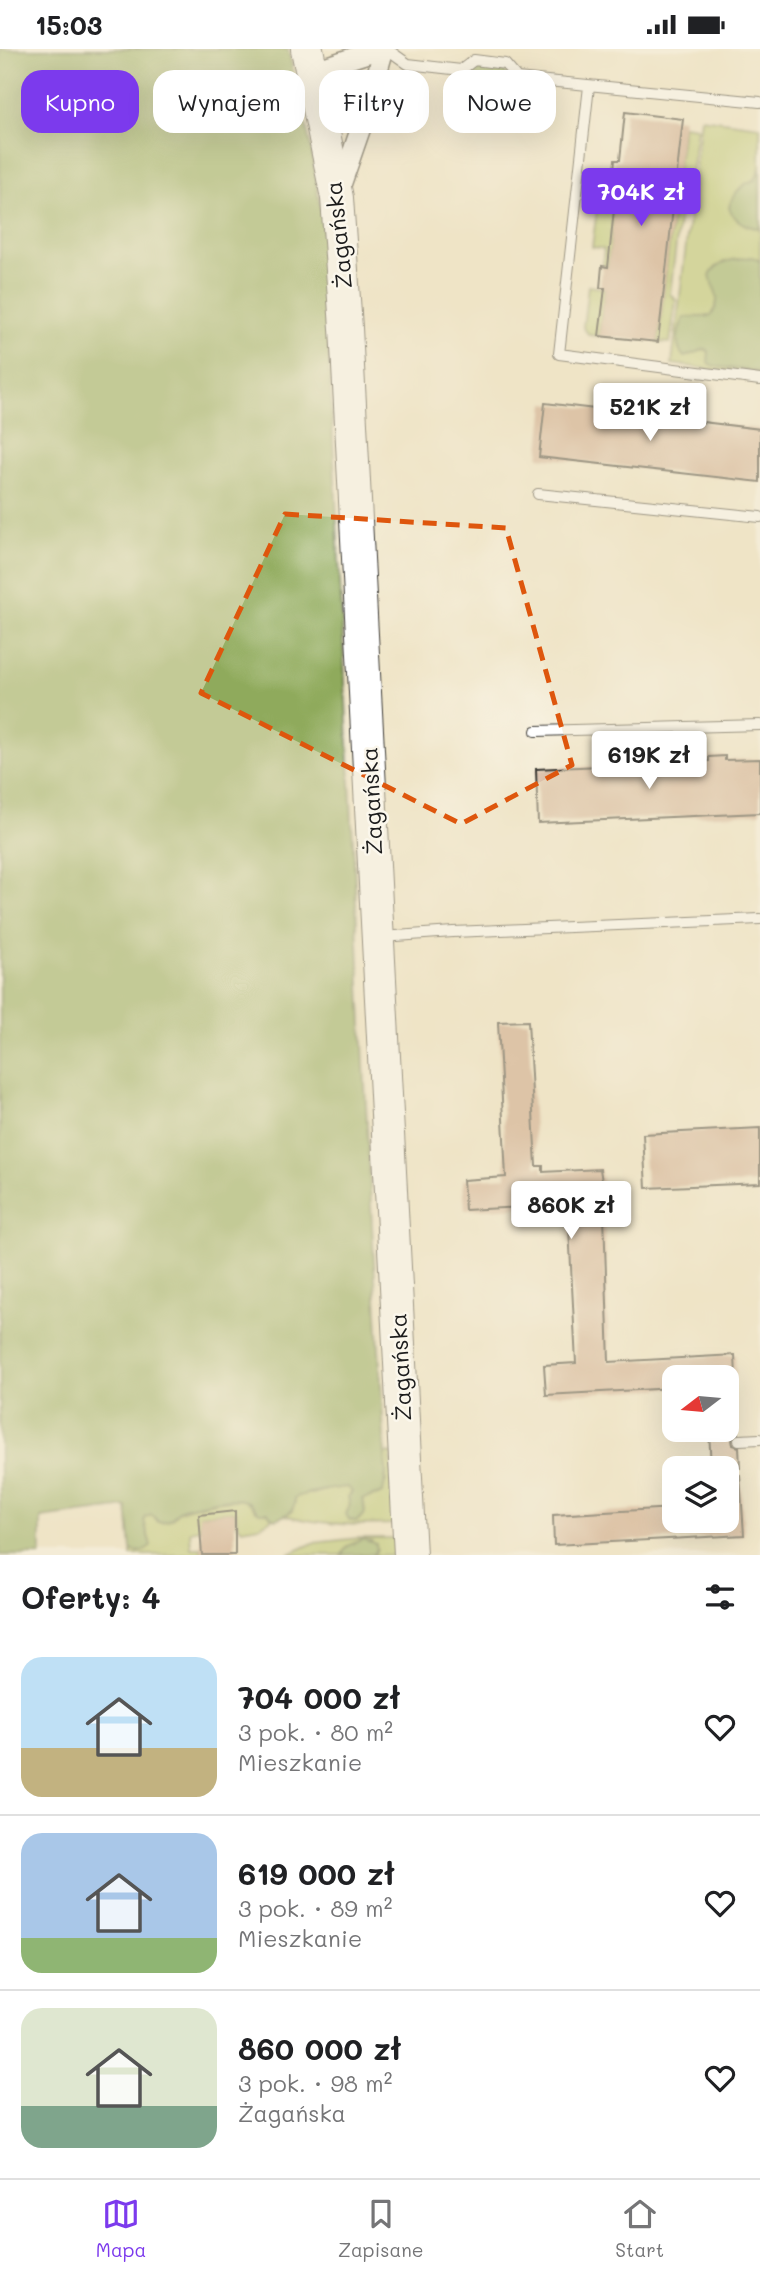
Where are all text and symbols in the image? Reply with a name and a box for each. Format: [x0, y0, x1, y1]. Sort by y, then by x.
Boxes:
text: 15:03 [35, 8, 102, 42]
chip: Kupno [21, 70, 139, 133]
chip: Wynajem [153, 70, 305, 133]
chip: Filtry [319, 70, 429, 133]
chip: Nowe [443, 70, 556, 133]
pin: 704K zł [576, 169, 706, 228]
text: 704K zł [598, 176, 684, 206]
street label: Żagańska [317, 180, 359, 290]
pin: 521K zł [585, 383, 715, 443]
text: 521K zł [609, 391, 691, 421]
pin: 619K zł [584, 731, 714, 791]
text: 619K zł [608, 739, 690, 769]
street label: Żagańska [353, 746, 389, 856]
pin: 860K zł [506, 1181, 636, 1241]
text: 860K zł [527, 1189, 615, 1219]
street label: Żagańska [382, 1312, 418, 1422]
north arrow [662, 1365, 738, 1442]
map controls [662, 1365, 739, 1533]
button: layers [662, 1456, 739, 1533]
text: Oferty: 4 [21, 1577, 161, 1617]
icon: filters [701, 1578, 739, 1616]
text: 704 000 zł [238, 1677, 400, 1717]
icon: home [77, 1685, 161, 1769]
icon: heart [701, 1708, 739, 1746]
text: 3 pok. · 80 m² [238, 1717, 393, 1747]
text: Mieszkanie [238, 1747, 362, 1777]
text: 619 000 zł [238, 1853, 395, 1893]
icon: home [77, 1861, 161, 1945]
icon: heart [701, 1884, 739, 1922]
text: 3 pok. · 89 m² [238, 1893, 392, 1923]
text: Mieszkanie [238, 1923, 362, 1953]
text: 860 000 zł [238, 2028, 401, 2068]
icon: home [77, 2036, 161, 2120]
icon: heart [701, 2059, 739, 2097]
text: 3 pok. · 98 m² [238, 2068, 392, 2098]
text: Żagańska [238, 2098, 346, 2128]
tab: Mapa [96, 2195, 146, 2262]
tab: Zapisane [338, 2195, 424, 2262]
tab: Start [615, 2195, 664, 2262]

